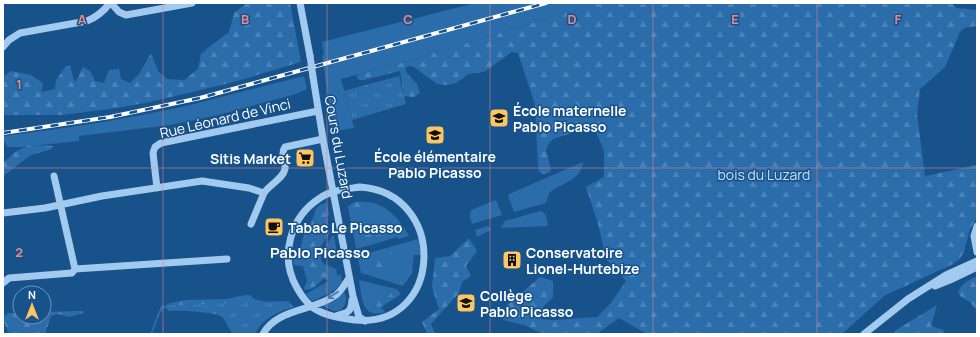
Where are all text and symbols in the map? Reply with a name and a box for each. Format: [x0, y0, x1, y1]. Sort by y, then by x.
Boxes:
text: A [78, 10, 87, 28]
text: B [241, 10, 249, 28]
text: C [403, 10, 413, 28]
text: D [567, 10, 577, 28]
text: E [731, 10, 739, 28]
text: F [895, 10, 902, 28]
text: 1 [16, 75, 22, 93]
street label: Rue Léonard de Vinci [158, 94, 292, 142]
street label: Cours du Luzard [321, 94, 357, 200]
place label: École maternelle Pablo Picasso [513, 101, 627, 136]
school or university icon: École maternelle Pablo Picasso [488, 107, 510, 129]
school or university icon: École élémentaire Pablo Picasso [424, 124, 446, 146]
supermarket icon: Sitis Market [294, 147, 316, 169]
place label: École élémentaire Pablo Picasso [374, 147, 496, 182]
place label: Sitis Market [210, 149, 291, 168]
park label: bois du Luzard [718, 165, 810, 184]
cafe icon: Tabac Le Picasso [263, 216, 285, 238]
place label: Tabac Le Picasso [288, 218, 403, 237]
district label: Pablo Picasso [270, 242, 370, 263]
text: 2 [15, 243, 23, 261]
place label: Conservatoire Lionel-Hurtebize [526, 243, 639, 278]
building icon: Conservatoire Lionel-Hurtebize [501, 249, 523, 271]
north arrow [12, 285, 52, 325]
place label: Collège Pablo Picasso [480, 286, 574, 321]
text: N [28, 287, 36, 302]
one-way arrow [327, 292, 339, 300]
school or university icon: Collège Pablo Picasso [455, 292, 477, 314]

